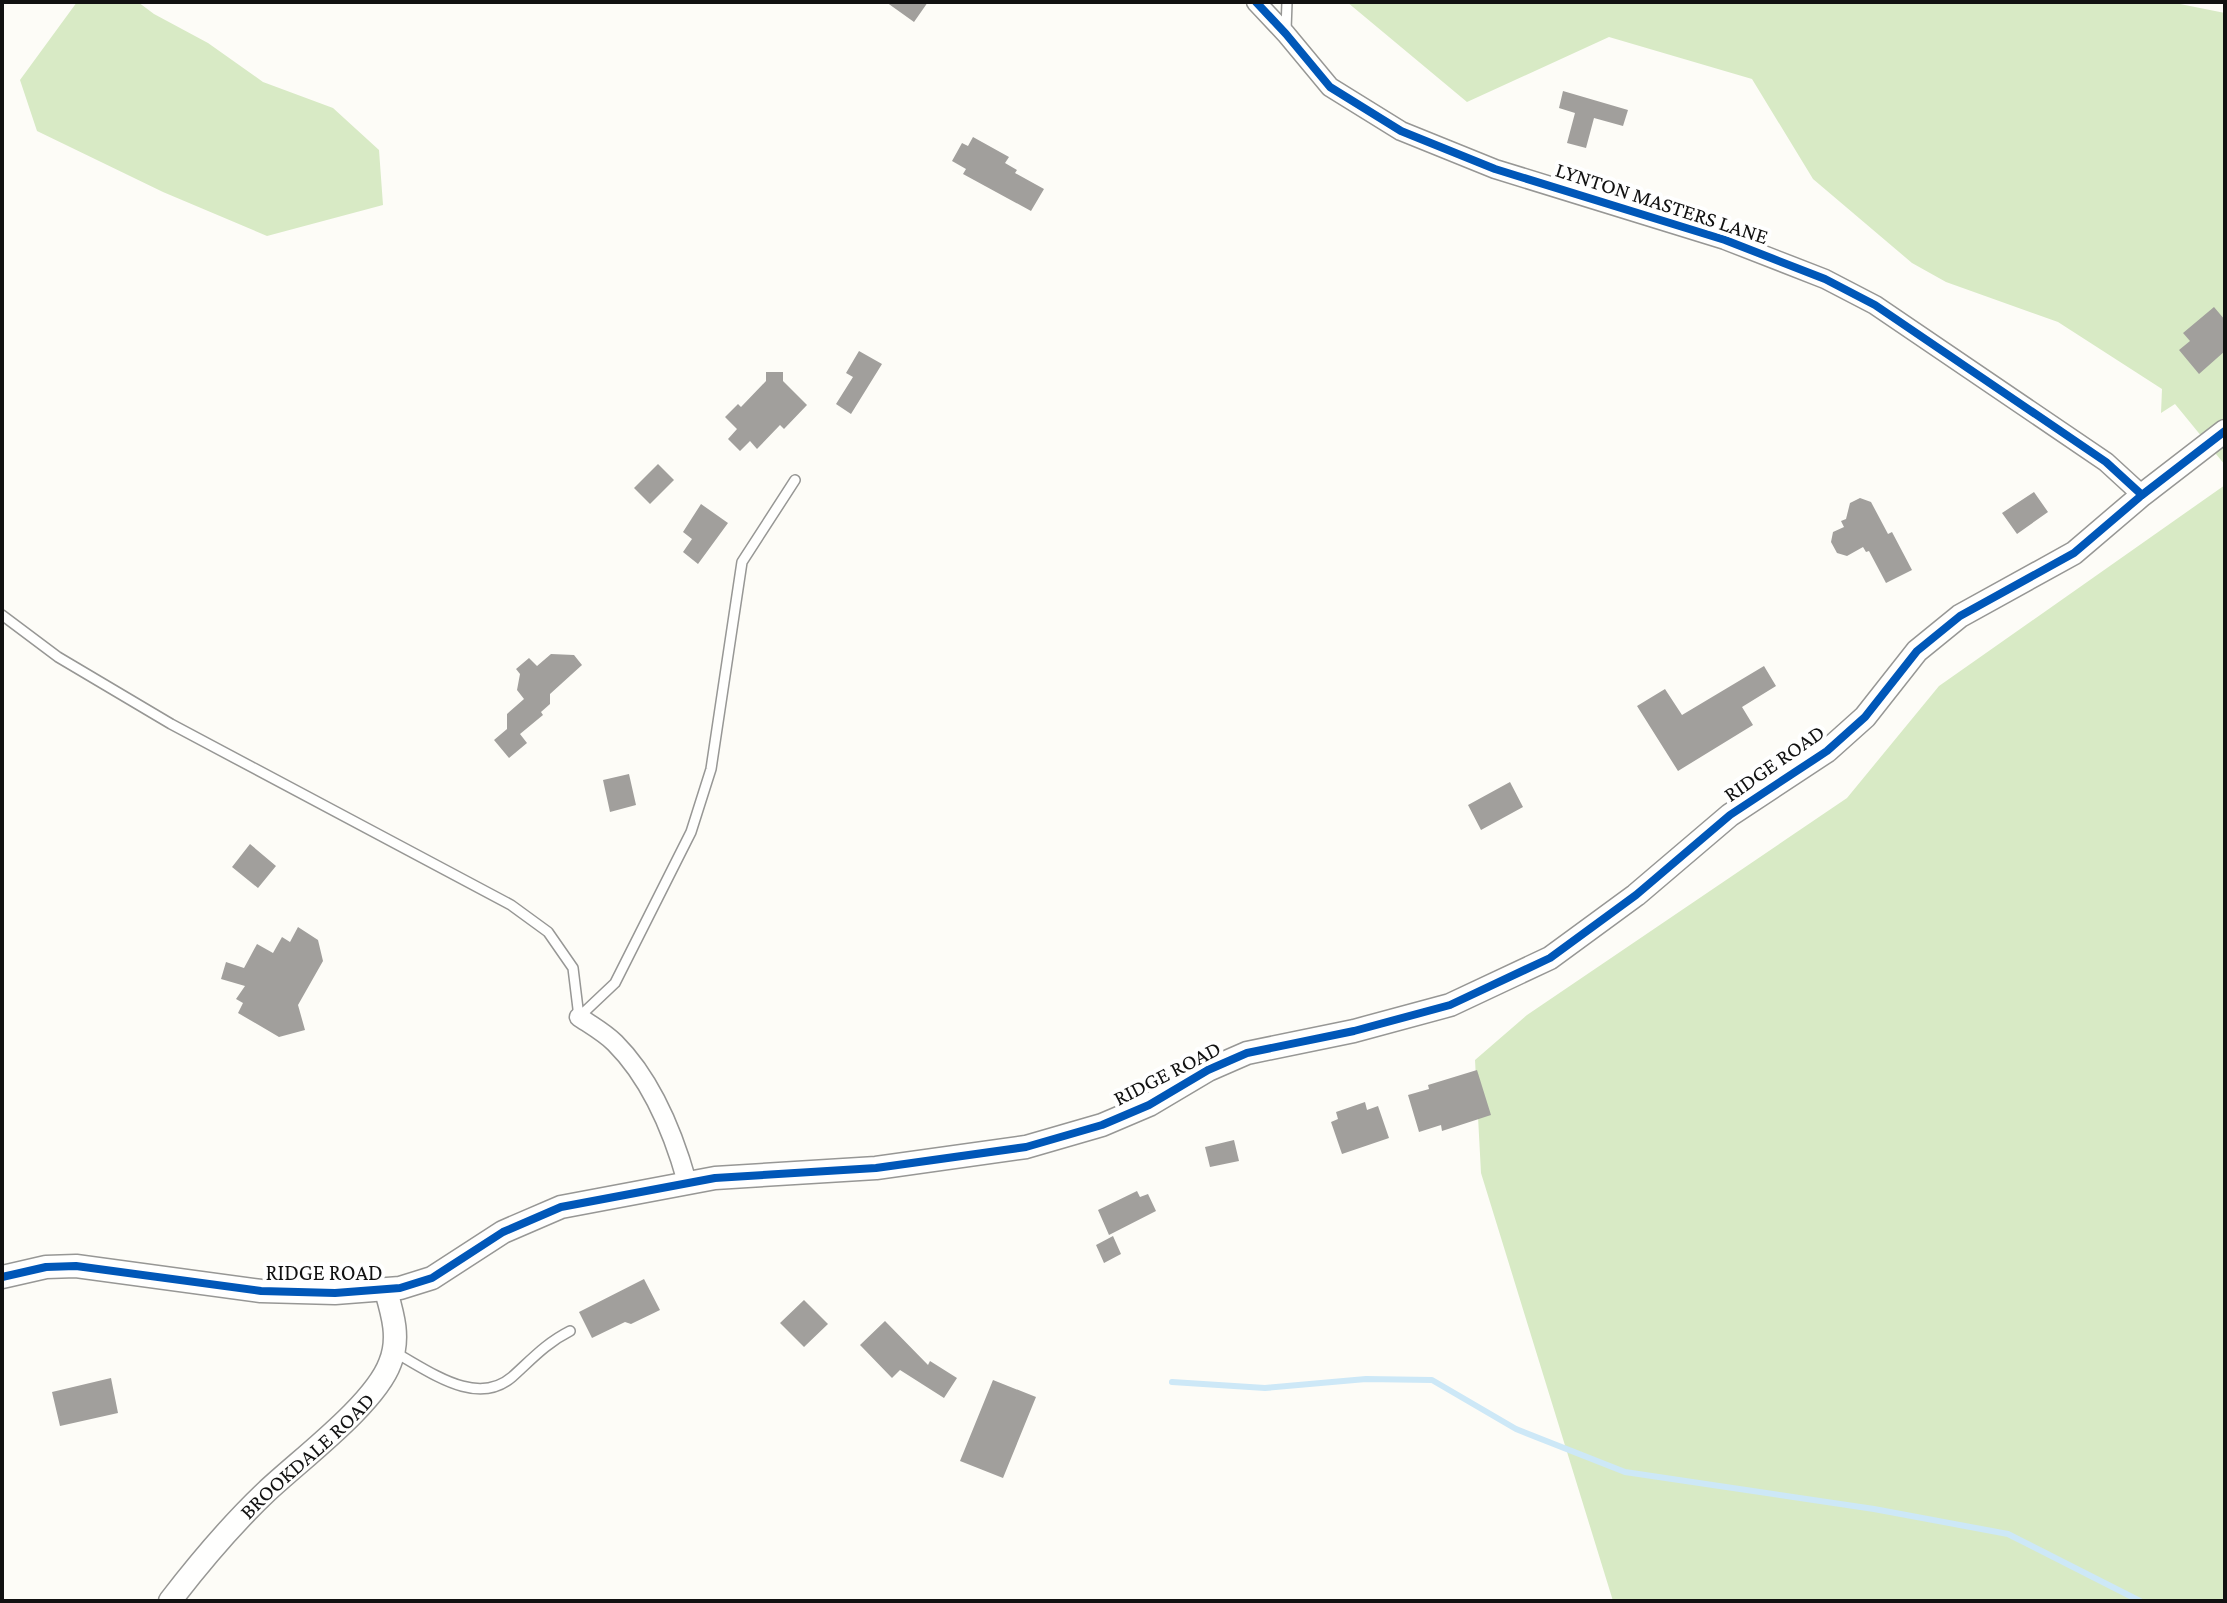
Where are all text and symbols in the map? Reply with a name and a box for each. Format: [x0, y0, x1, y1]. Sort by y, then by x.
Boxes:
street label: LYNTON MASTERS LANE [1553, 157, 1772, 249]
street label: RIDGE ROAD [1719, 719, 1829, 807]
street label: RIDGE ROAD [1109, 1035, 1225, 1111]
street label: RIDGE ROAD [265, 1260, 383, 1285]
street label: BROOKDALE ROAD [234, 1387, 379, 1524]

